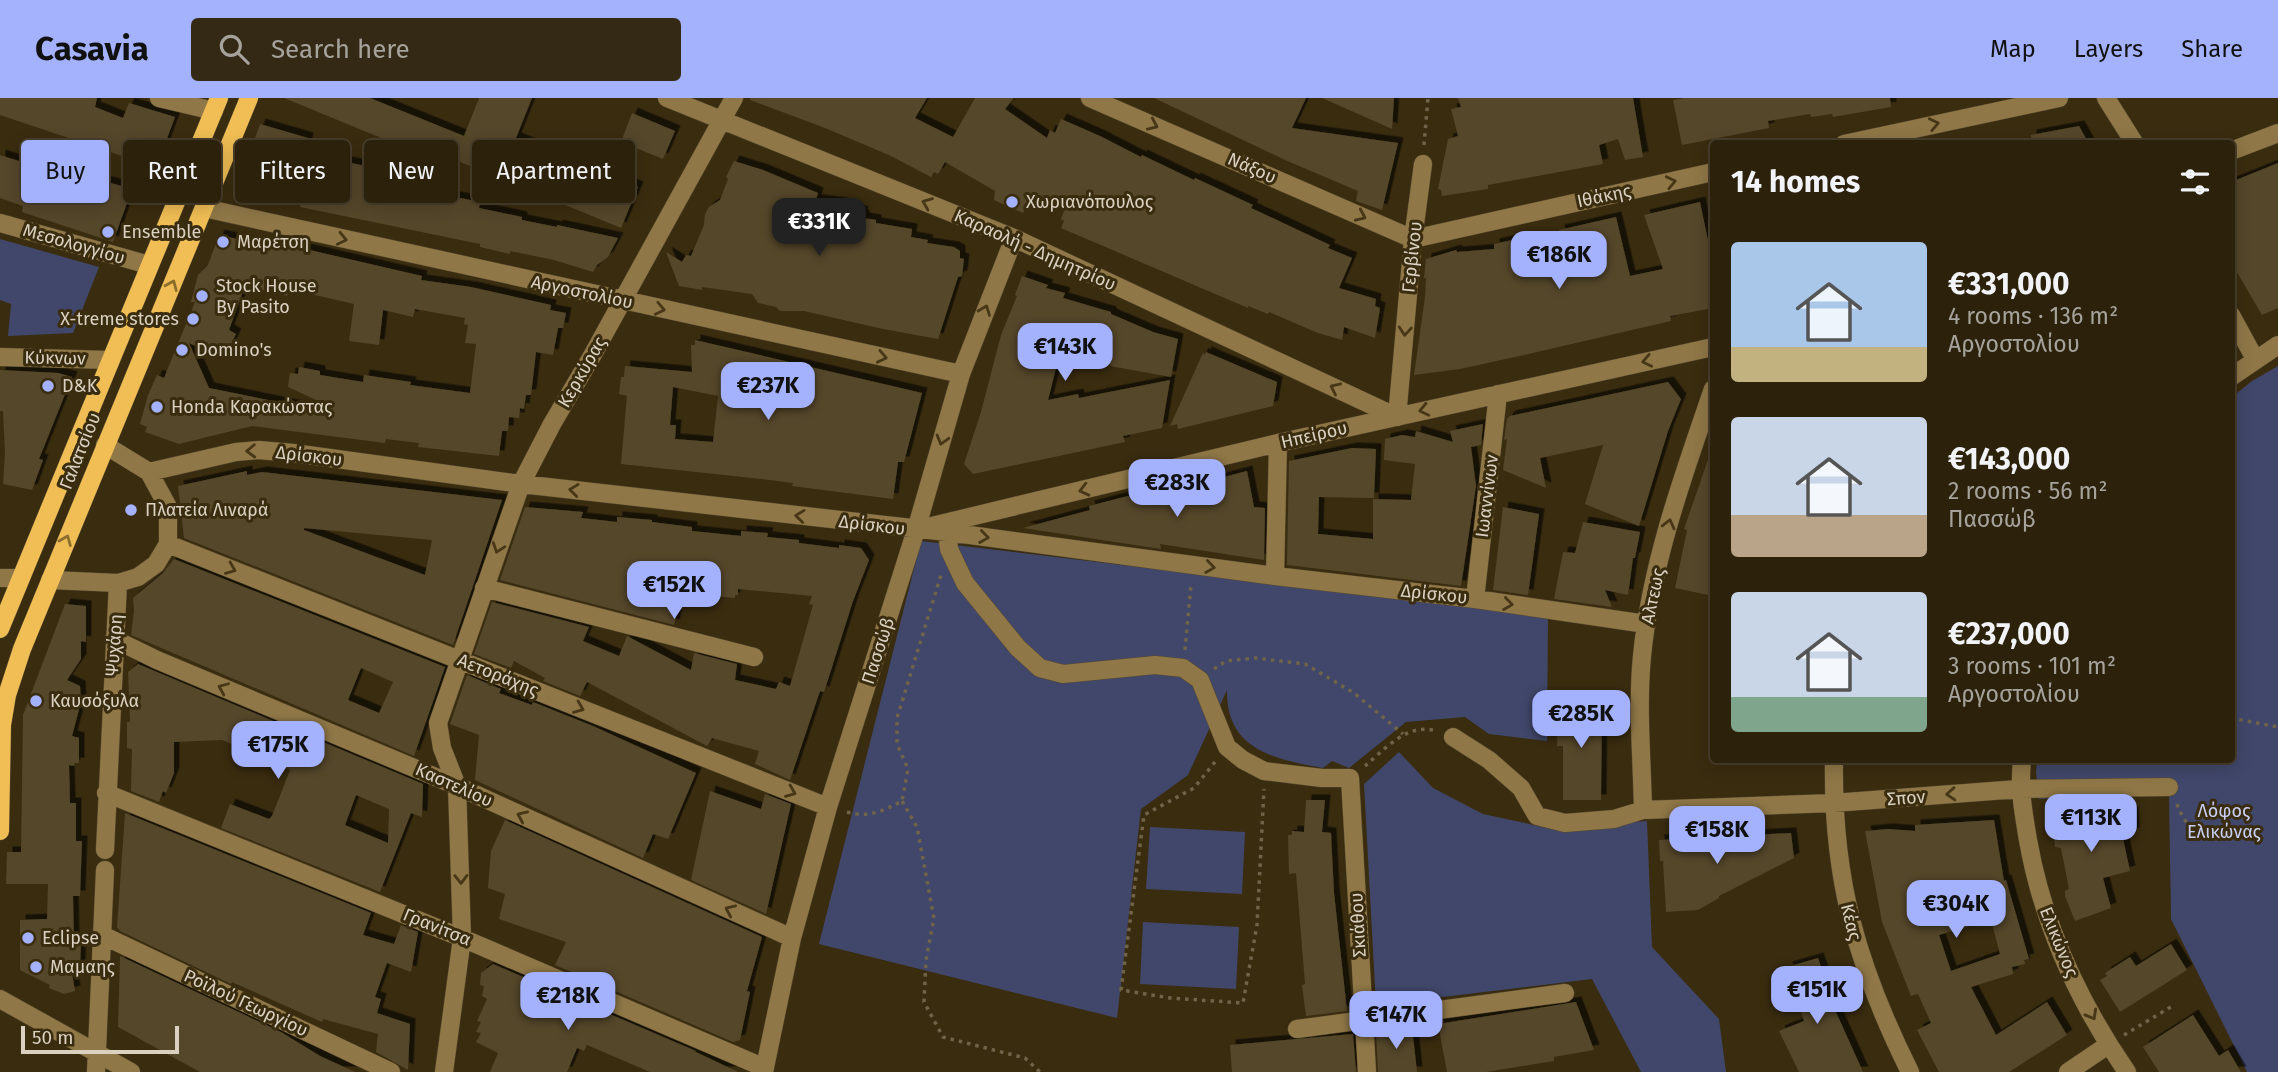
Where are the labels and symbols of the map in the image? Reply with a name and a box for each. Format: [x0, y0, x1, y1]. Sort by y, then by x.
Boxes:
one-way arrow [1146, 117, 1158, 131]
one-way arrow [1928, 117, 1940, 132]
street label: Νάξου [1224, 148, 1280, 188]
one-way arrow [1665, 175, 1677, 190]
street label: Ιθάκης [1575, 179, 1634, 212]
place label: Χωριανόπουλος [1026, 191, 1154, 213]
marker: Χωριανόπουλος [1004, 194, 1020, 210]
one-way arrow [922, 197, 934, 211]
pin: €331K [770, 198, 868, 258]
street label: Καραολή - Δημητρίου [951, 204, 1119, 296]
one-way arrow [1354, 208, 1367, 222]
street label: Μεσολογγίου [20, 219, 128, 269]
street label: Γερβίνου [1397, 220, 1427, 294]
place label: Ensemble [122, 221, 201, 243]
marker: Ensemble [100, 224, 116, 240]
place label: Μαρέτση [237, 231, 309, 253]
one-way arrow [336, 231, 348, 245]
pin: €186K [1510, 232, 1608, 291]
marker: Μαρέτση [215, 234, 231, 250]
street label: Αργοστολίου [529, 271, 635, 313]
place label: Stock House By Pasito [216, 275, 317, 318]
one-way arrow [164, 279, 178, 292]
marker: Stock House By Pasito [194, 288, 210, 304]
one-way arrow [654, 301, 666, 316]
one-way arrow [977, 305, 991, 317]
place label: X-treme stores [60, 308, 179, 330]
marker: X-treme stores [185, 311, 201, 327]
pin: €143K [1016, 324, 1114, 383]
one-way arrow [1397, 325, 1412, 337]
street label: Κερκύρας [553, 332, 611, 411]
place label: Domino's [196, 339, 272, 361]
marker: Domino's [174, 342, 190, 358]
street label: Κύκνων [24, 346, 86, 370]
one-way arrow [876, 349, 888, 363]
one-way arrow [1641, 353, 1653, 368]
pin: €237K [719, 362, 817, 422]
place label: D&K [62, 375, 98, 397]
marker: D&K [40, 378, 56, 394]
one-way arrow [1330, 382, 1342, 396]
place label: Honda Καρακώστας [171, 396, 333, 418]
marker: Honda Καρακώστας [149, 399, 165, 415]
one-way arrow [1419, 402, 1431, 417]
street label: Γαλατσίου [55, 409, 105, 493]
street label: Ηπείρου [1279, 417, 1349, 453]
one-way arrow [936, 433, 950, 445]
street label: Δρίσκου [274, 441, 344, 471]
one-way arrow [245, 444, 256, 459]
street label: Ιωαννίνων [1471, 453, 1503, 539]
pin: €283K [1128, 460, 1226, 519]
one-way arrow [1078, 482, 1090, 496]
one-way arrow [568, 483, 580, 498]
place label: Πλατεία Λιναρά [145, 499, 269, 521]
marker: Πλατεία Λιναρά [123, 502, 139, 518]
one-way arrow [794, 509, 806, 524]
street label: Δρίσκου [837, 510, 907, 540]
one-way arrow [1661, 518, 1675, 530]
one-way arrow [978, 529, 990, 544]
one-way arrow [58, 535, 72, 547]
one-way arrow [492, 542, 506, 554]
one-way arrow [1204, 560, 1216, 575]
one-way arrow [225, 561, 237, 575]
pin: €152K [625, 561, 723, 621]
street label: Αλτεως [1636, 565, 1670, 626]
street label: Δρίσκου [1400, 580, 1468, 608]
one-way arrow [1503, 596, 1514, 611]
street label: Ψυχάρη [101, 613, 127, 677]
street label: Πασσώβ [857, 615, 899, 687]
street label: Αετοράχης [454, 649, 542, 701]
one-way arrow [218, 682, 230, 696]
place label: Καυσόξυλα [50, 690, 139, 712]
pin: €285K [1532, 690, 1630, 750]
marker: Καυσόξυλα [28, 693, 44, 709]
one-way arrow [573, 699, 585, 713]
pin: €175K [229, 722, 327, 781]
street label: Καστελίου [412, 758, 496, 812]
one-way arrow [784, 783, 796, 797]
street label: Σπον [1886, 786, 1926, 810]
one-way arrow [1945, 786, 1956, 801]
pin: €113K [2042, 794, 2140, 854]
park label: Λόφος Ελικώνας [2187, 800, 2262, 843]
pin: €158K [1668, 806, 1766, 866]
one-way arrow [517, 810, 530, 824]
one-way arrow [453, 874, 469, 885]
pin: €304K [1907, 880, 2005, 940]
street label: Σκιάθου [1345, 892, 1371, 958]
street label: Κέας [1836, 901, 1866, 943]
street label: Γρανίτσα [400, 903, 474, 951]
one-way arrow [724, 904, 737, 918]
street label: Ελικώνος [2035, 904, 2083, 981]
place label: Eclipse [42, 927, 99, 949]
marker: Eclipse [20, 930, 36, 946]
place label: Μαμαης [50, 956, 116, 978]
marker: Μαμαης [28, 959, 44, 975]
street label: Ροϊλού Γεωργίου [180, 965, 312, 1041]
pin: €151K [1768, 967, 1866, 1026]
pin: €218K [519, 972, 617, 1032]
pin: €147K [1347, 992, 1445, 1051]
one-way arrow [2084, 1008, 2097, 1021]
scale bar [21, 1023, 178, 1055]

